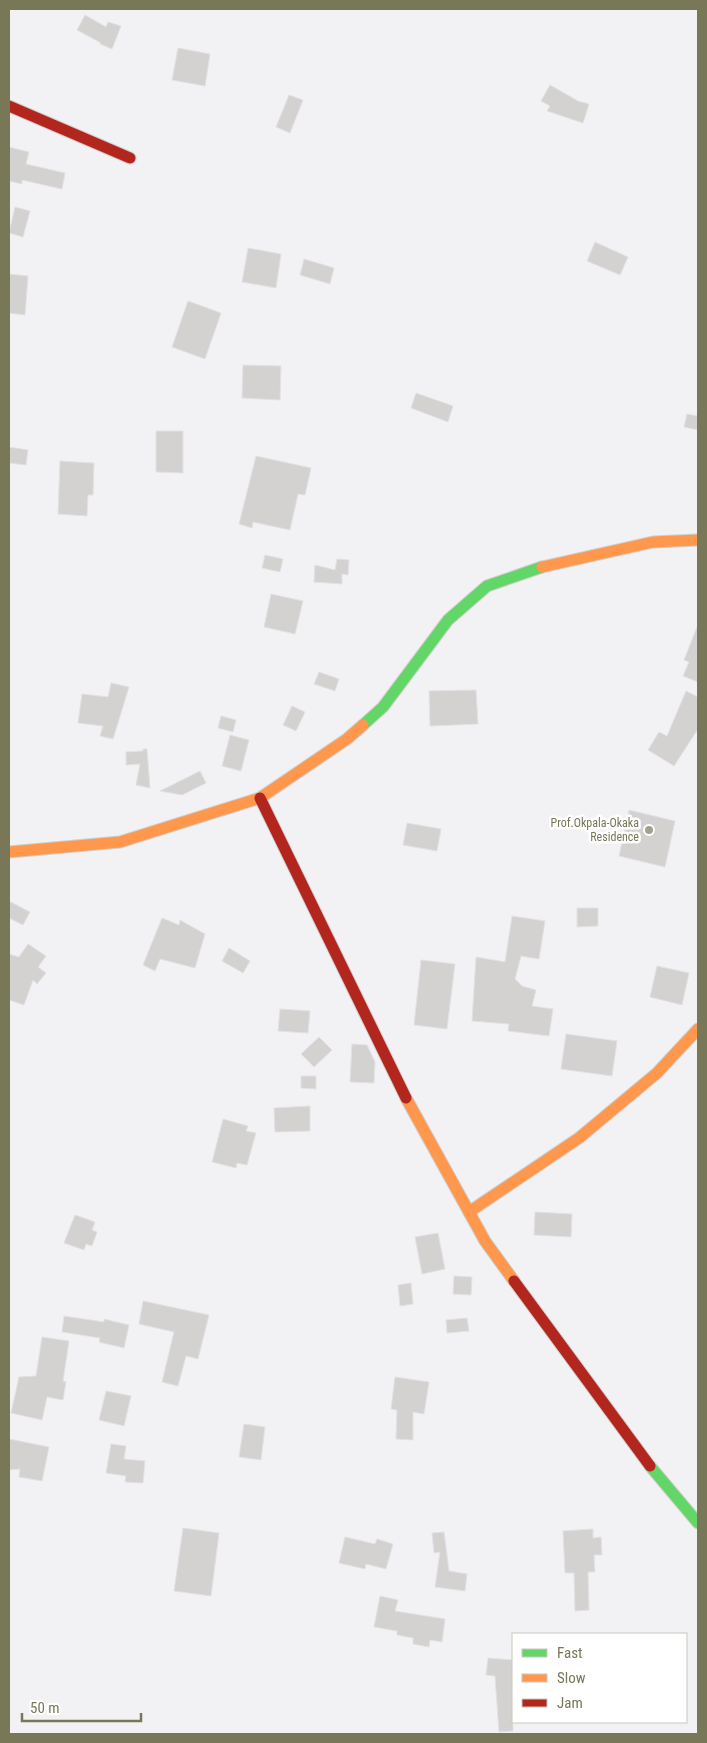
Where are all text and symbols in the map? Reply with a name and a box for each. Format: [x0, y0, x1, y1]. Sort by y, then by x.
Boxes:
place label: Prof.Okpala-Okaka Residence [551, 816, 639, 844]
marker: Prof.Okpala-Okaka Residence [643, 824, 655, 836]
legend [512, 1633, 687, 1723]
text: Fast [557, 1644, 582, 1662]
text: Slow [557, 1669, 586, 1687]
scale bar [22, 1690, 141, 1722]
text: Jam [557, 1694, 583, 1712]
text: 50 m [30, 1699, 60, 1717]

